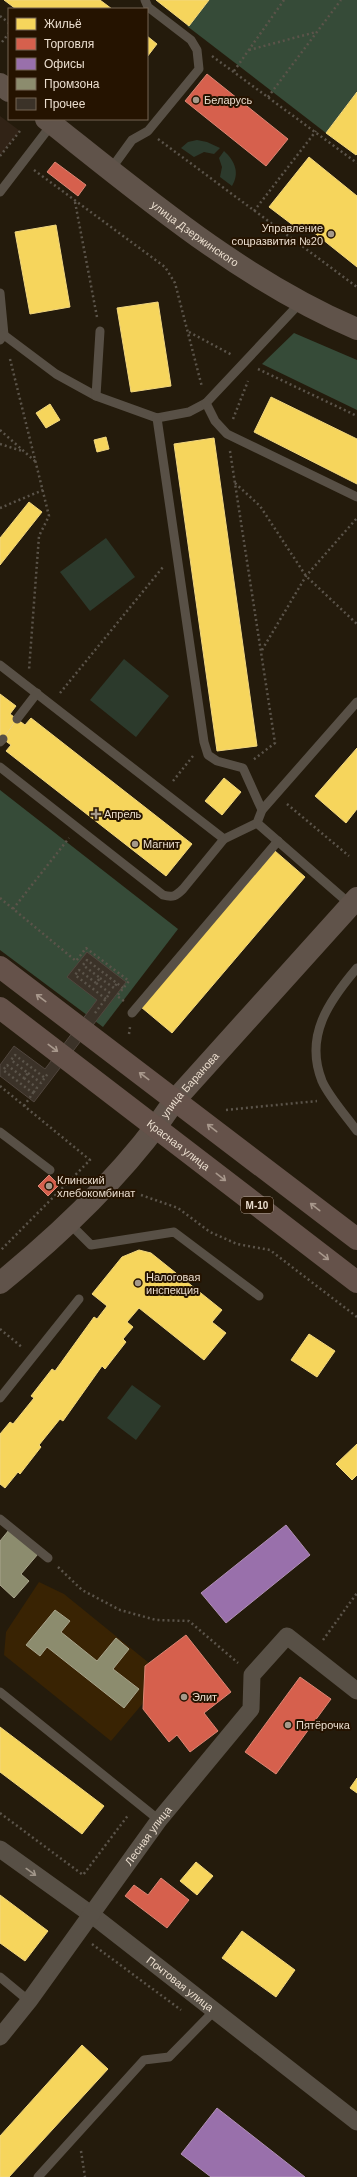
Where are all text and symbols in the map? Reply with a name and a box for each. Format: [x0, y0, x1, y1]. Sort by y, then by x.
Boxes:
legend [8, 8, 148, 120]
text: Жильё [44, 17, 82, 31]
text: Торговля [44, 37, 94, 51]
text: Офисы [44, 57, 85, 71]
text: Промзона [44, 77, 100, 91]
place label: Беларусь [204, 94, 252, 106]
marker: Беларусь [191, 95, 201, 105]
text: Прочее [44, 97, 86, 111]
street label: улица Дзержинского [149, 198, 241, 269]
place label: Управление соцразвития №20 [232, 222, 323, 247]
marker: Управление соцразвития №20 [326, 229, 336, 239]
place label: Апрель [104, 808, 142, 820]
marker: Апрель [91, 809, 101, 819]
place label: Магнит [143, 838, 180, 850]
marker: Магнит [130, 839, 140, 849]
one-way arrow [35, 994, 46, 1002]
one-way arrow [48, 1044, 59, 1053]
street label: улица Баранова [158, 1049, 222, 1120]
one-way arrow [139, 1072, 150, 1080]
street label: Красная улица [145, 1117, 213, 1173]
one-way arrow [206, 1123, 217, 1132]
one-way arrow [215, 1173, 226, 1181]
place label: Клинский хлебокомбинат [57, 1174, 135, 1199]
marker: Клинский хлебокомбинат [44, 1181, 54, 1191]
road number: М-10 [241, 1197, 273, 1213]
one-way arrow [310, 1203, 321, 1211]
one-way arrow [318, 1252, 329, 1260]
place label: Налоговая инспекция [146, 1271, 200, 1296]
marker: Налоговая инспекция [133, 1278, 143, 1288]
place label: Элит [192, 1691, 217, 1703]
marker: Элит [179, 1692, 189, 1702]
place label: Пятёрочка [296, 1719, 351, 1731]
marker: Пятёрочка [283, 1720, 293, 1730]
street label: Лесная улица [122, 1803, 174, 1868]
one-way arrow [26, 1868, 37, 1876]
street label: Почтовая улица [144, 1954, 217, 2014]

